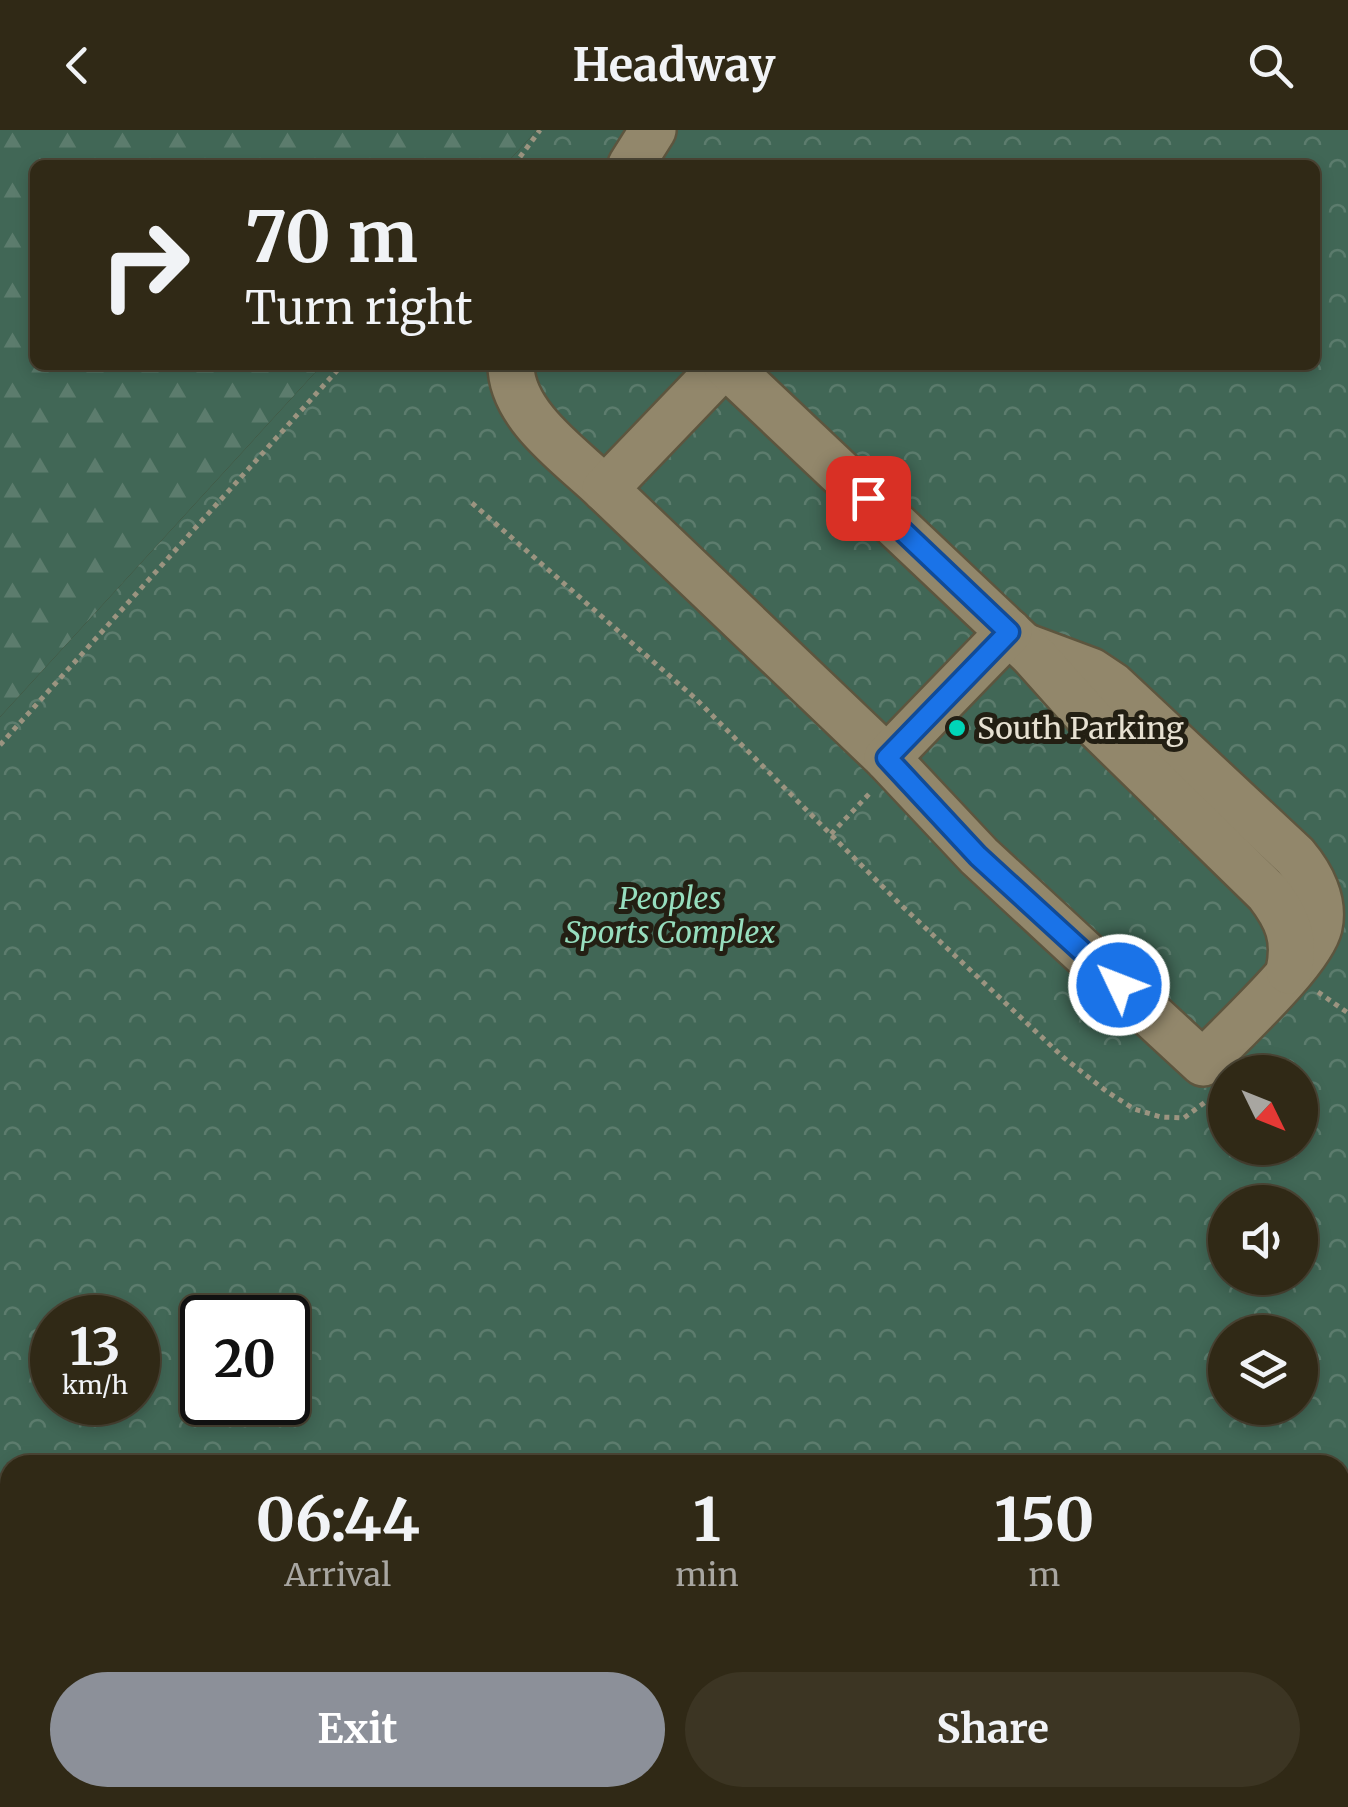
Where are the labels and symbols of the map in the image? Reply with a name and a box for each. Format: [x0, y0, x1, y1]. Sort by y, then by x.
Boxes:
pin [826, 456, 911, 541]
place label: South Parking [977, 709, 1184, 747]
marker: South Parking [946, 717, 968, 739]
park label: Peoples Sports Complex [565, 879, 776, 951]
position arrow [1067, 933, 1171, 1037]
north arrow [1208, 1055, 1318, 1165]
speed limit sign: 20 [180, 1295, 310, 1425]

